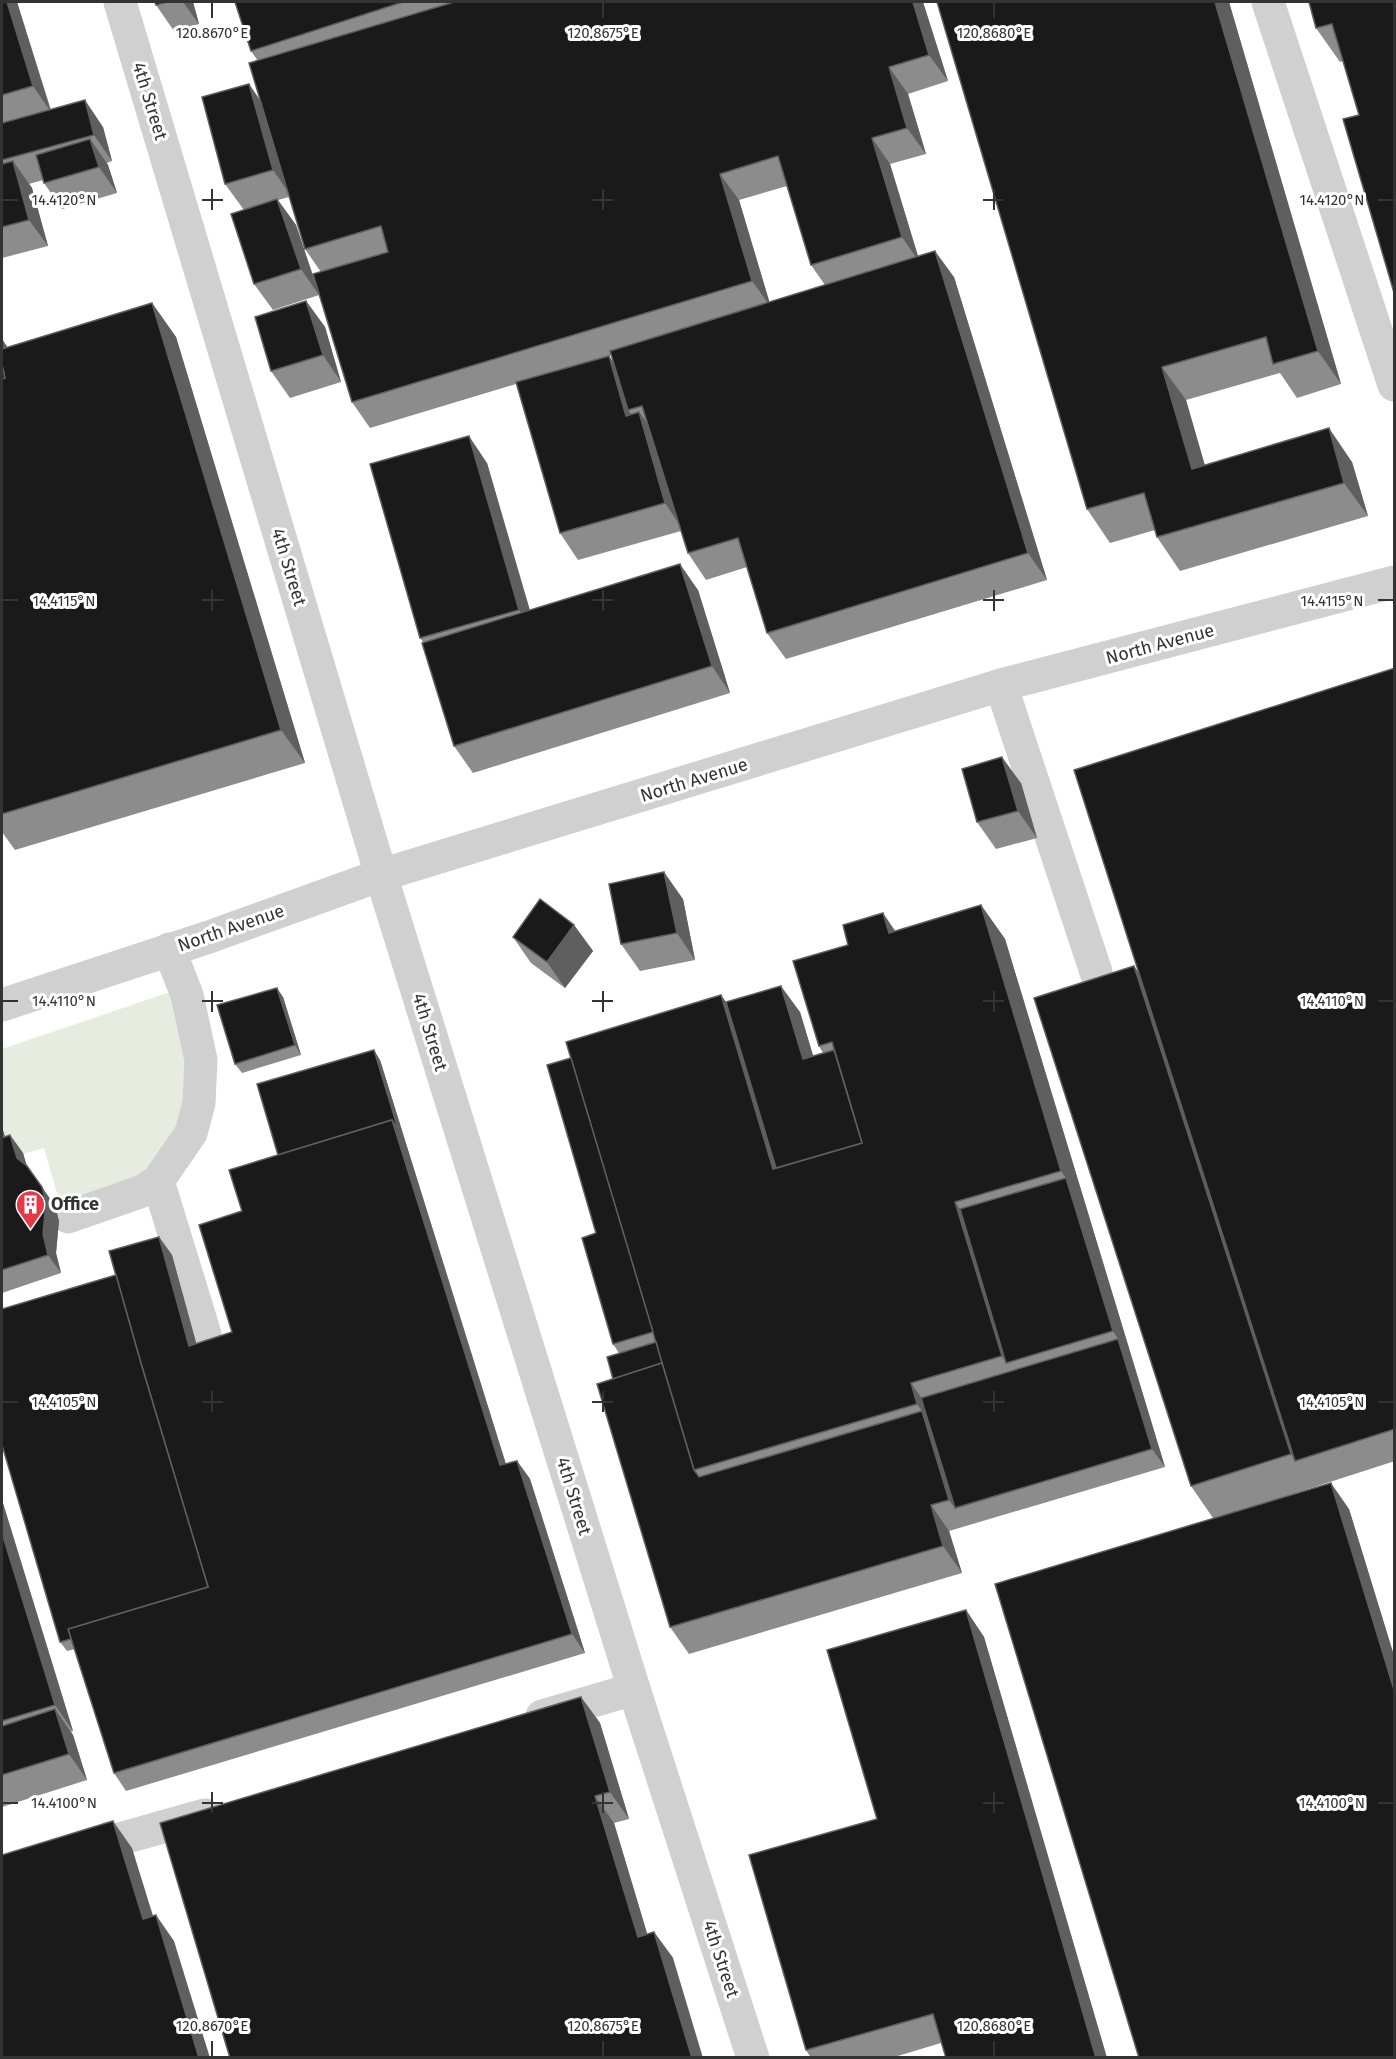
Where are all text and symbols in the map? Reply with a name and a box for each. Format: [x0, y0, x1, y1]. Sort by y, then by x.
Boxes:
text: 120.8670°E [176, 24, 248, 42]
text: 120.8675°E [567, 24, 639, 42]
text: 120.8680°E [957, 24, 1031, 42]
street label: 4th Street [128, 59, 172, 143]
text: 14.4120°N [31, 191, 97, 209]
text: 14.4120°N [1299, 191, 1365, 209]
street label: 4th Street [267, 525, 311, 609]
text: 14.4115°N [33, 592, 95, 610]
text: 14.4115°N [1301, 592, 1363, 610]
street label: North Avenue [1103, 619, 1217, 669]
street label: North Avenue [638, 753, 750, 807]
street label: North Avenue [175, 899, 287, 957]
street label: 4th Street [408, 990, 452, 1074]
text: 14.4110°N [32, 992, 96, 1010]
text: 14.4110°N [1300, 992, 1364, 1010]
building icon: Office [14, 1188, 46, 1230]
place label: Office [51, 1193, 99, 1215]
text: 14.4105°N [31, 1393, 97, 1411]
text: 14.4105°N [1299, 1393, 1365, 1411]
street label: 4th Street [552, 1454, 596, 1538]
text: 14.4100°N [31, 1794, 97, 1812]
text: 14.4100°N [1299, 1794, 1365, 1812]
street label: 4th Street [698, 1917, 744, 2001]
text: 120.8670°E [176, 2017, 248, 2035]
text: 120.8675°E [567, 2017, 639, 2035]
text: 120.8680°E [957, 2017, 1031, 2035]

